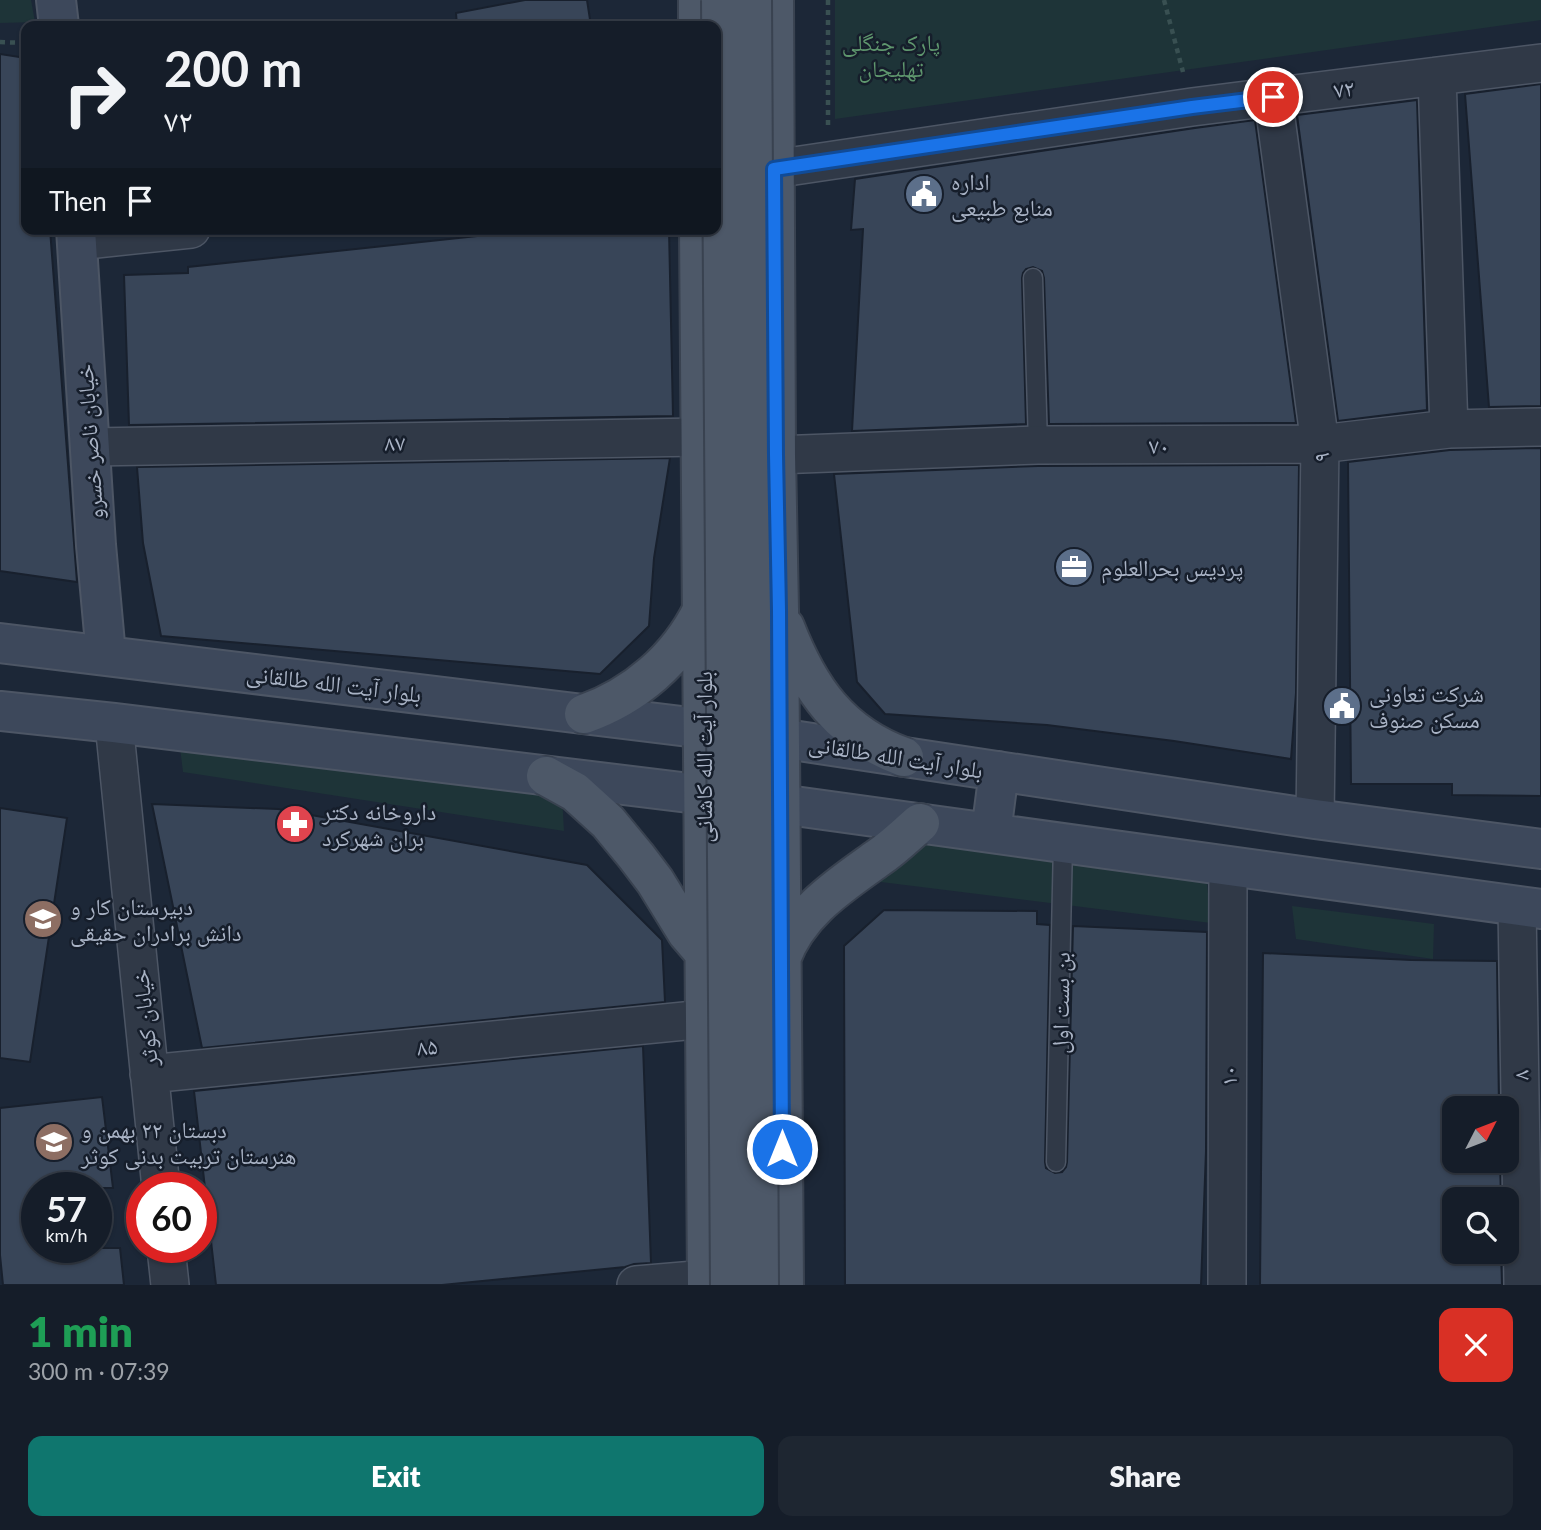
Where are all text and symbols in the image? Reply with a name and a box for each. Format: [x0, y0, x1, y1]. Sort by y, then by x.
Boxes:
park label: پارک جنگلی تهلیجان [842, 28, 940, 83]
text: 200 m [164, 39, 302, 97]
icon: right [49, 49, 140, 140]
pin [1243, 67, 1303, 127]
street label: ۷۲ [1332, 73, 1356, 103]
icon: arrive [1254, 78, 1292, 116]
text: ۷۲ [164, 100, 193, 139]
place label: اداره منابع طبیعی [951, 167, 1053, 223]
public building icon: اداره منابع طبیعی [903, 173, 945, 215]
icon: arrive [121, 182, 159, 220]
text: Then [49, 185, 107, 217]
street label: خیابان ناصر خسرو [70, 363, 109, 521]
street label: ۸۷ [384, 428, 406, 456]
street label: ۷۰ [1149, 431, 1169, 459]
street label: ۹ [1306, 452, 1334, 462]
office icon: پردیس بحرالعلوم [1053, 546, 1095, 588]
place label: پردیس بحرالعلوم [1101, 553, 1243, 584]
street label: بلوار آیت الله طالقانی [245, 658, 423, 709]
street label: بلوار آیت الله کاشانی [689, 671, 718, 843]
place label: شرکت تعاونی مسکن صنوف [1369, 679, 1484, 734]
public building icon: شرکت تعاونی مسکن صنوف [1321, 685, 1363, 727]
street label: بلوار آیت الله طالقانی [807, 728, 985, 785]
place label: داروخانه دکتر بران شهرکرد [321, 797, 436, 852]
pharmacy icon: داروخانه دکتر بران شهرکرد [274, 803, 316, 845]
place label: دبیرستان کار و دانش برادران حقیقی [70, 892, 241, 947]
school or university icon: دبیرستان کار و دانش برادران حقیقی [22, 898, 64, 940]
street label: بن بست اول [1045, 952, 1076, 1054]
street label: خیابان کوثر [125, 968, 164, 1069]
street label: ۸۵ [415, 1031, 439, 1061]
street label: ۱۰ [1214, 1066, 1242, 1086]
street label: ۸ [1506, 1070, 1534, 1080]
north arrow [1442, 1096, 1519, 1172]
map controls [1442, 1096, 1519, 1264]
position arrow [745, 1112, 819, 1186]
place label: دبستان ۲۲ بهمن و هنرستان تربیت بدنی کوثر [80, 1115, 297, 1170]
school or university icon: دبستان ۲۲ بهمن و هنرستان تربیت بدنی کوثر [33, 1121, 75, 1163]
speed limit sign: 60 [126, 1172, 217, 1263]
text: 57 [46, 1187, 87, 1229]
button: search [1442, 1187, 1519, 1264]
text: km/h [45, 1224, 88, 1246]
text: 1 min [28, 1306, 133, 1356]
button: close [1439, 1308, 1513, 1382]
text: 300 m · 07:39 [28, 1357, 170, 1385]
button: Exit [28, 1436, 764, 1516]
button: Share [778, 1436, 1513, 1516]

